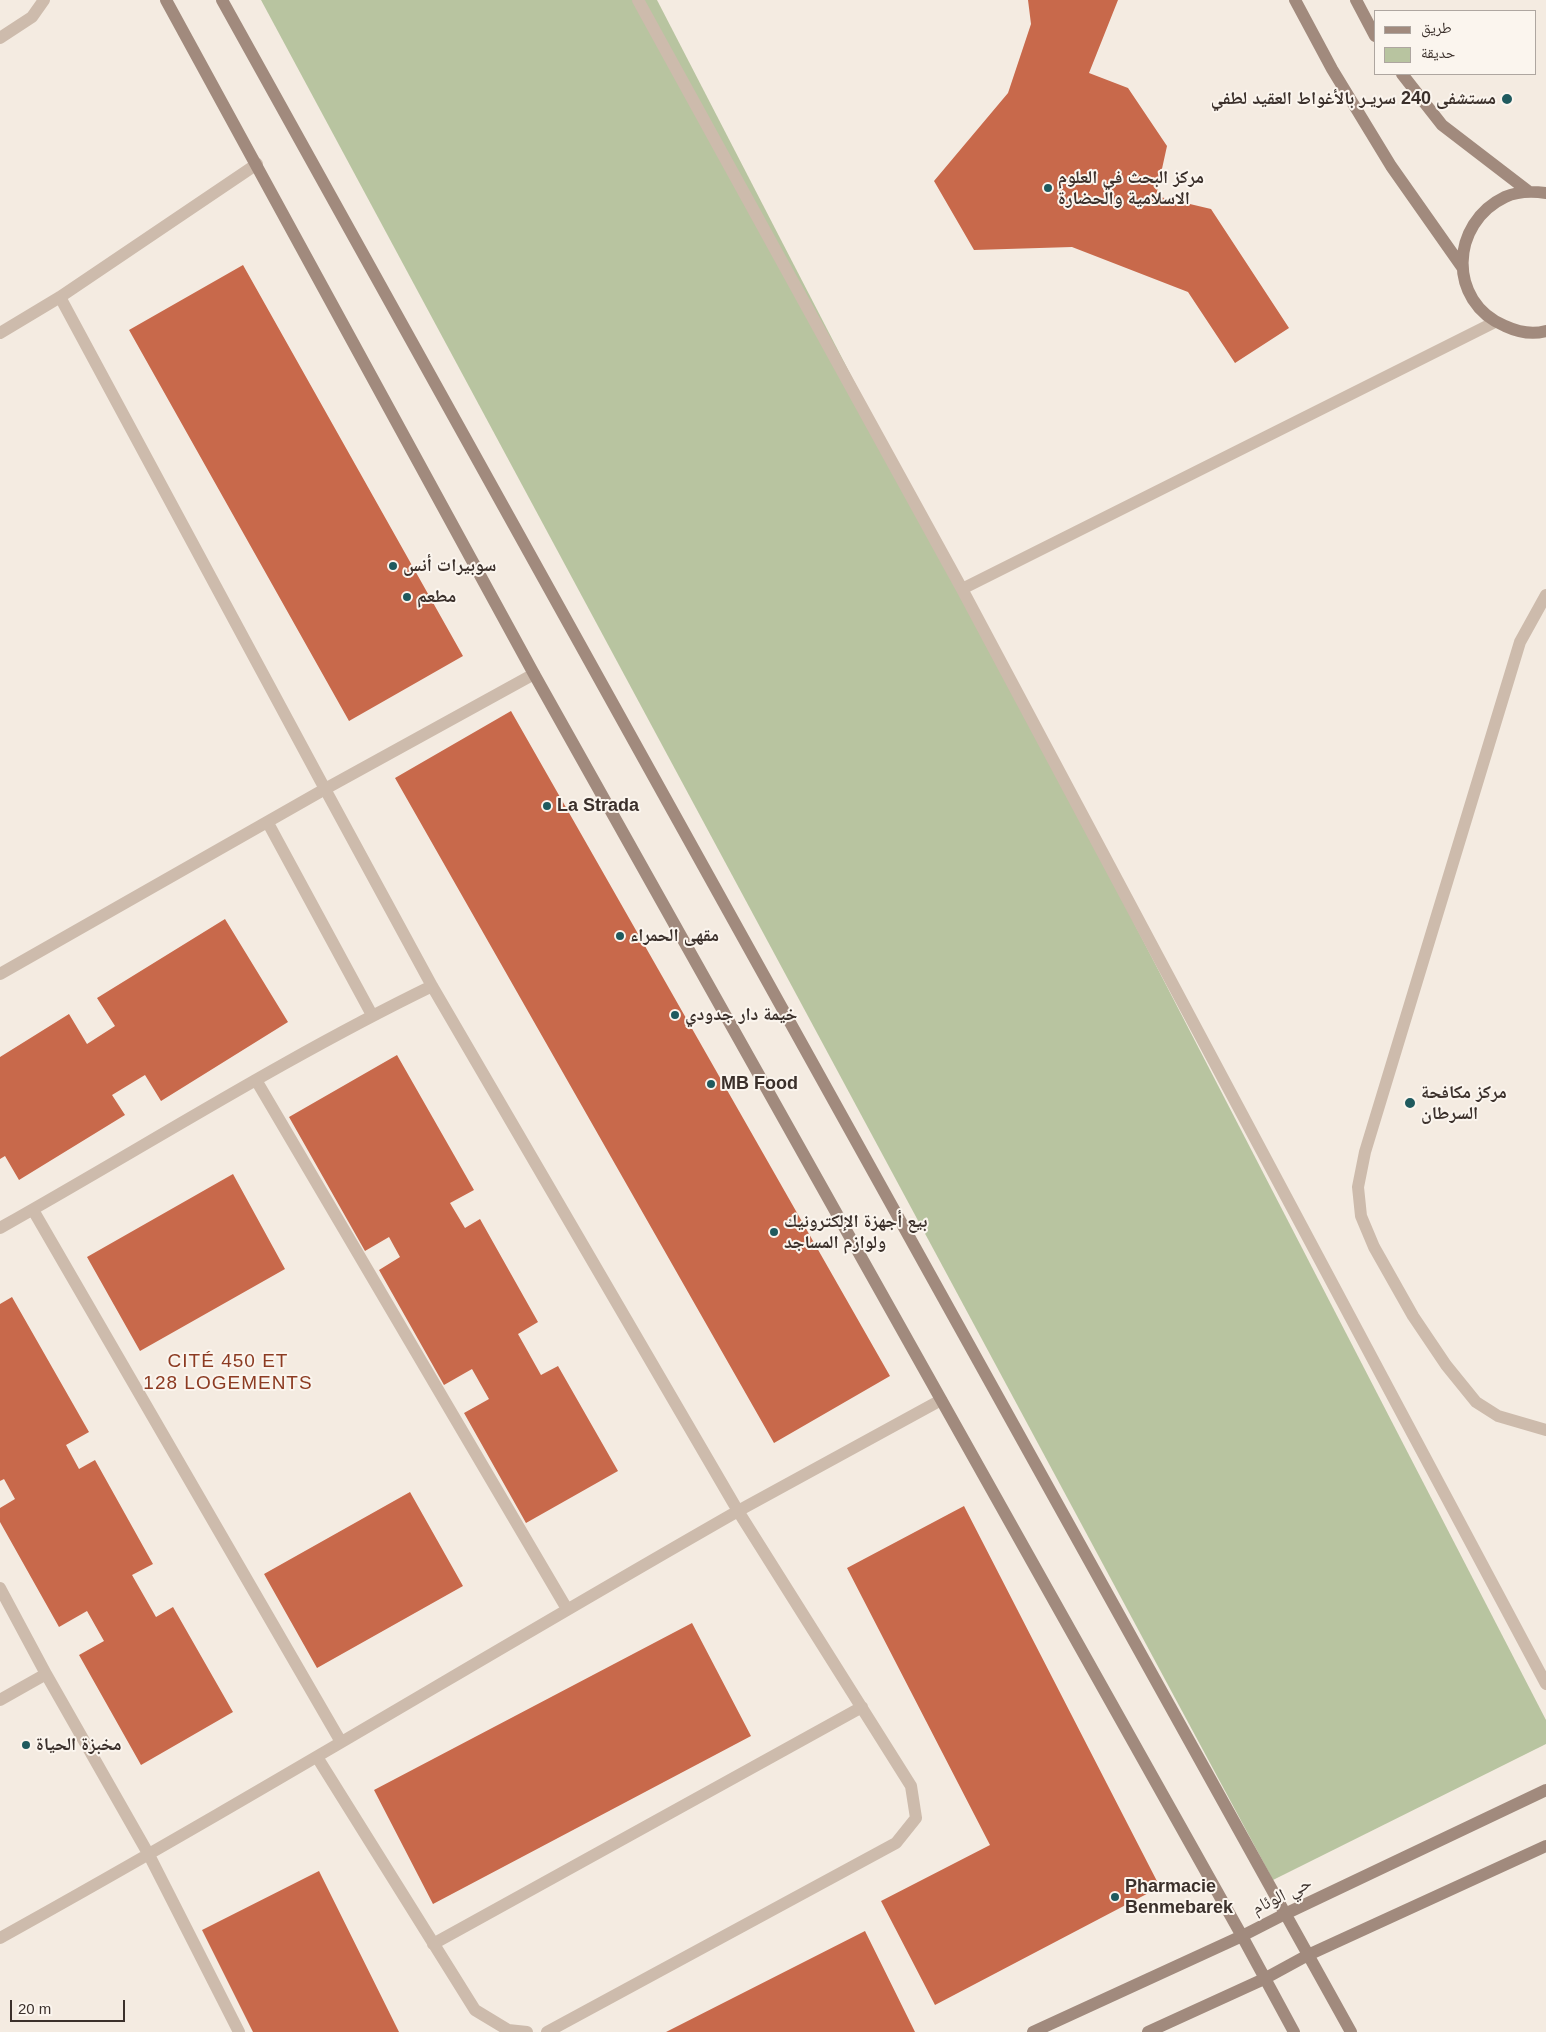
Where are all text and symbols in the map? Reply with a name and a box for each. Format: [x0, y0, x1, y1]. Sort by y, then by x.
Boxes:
legend [1374, 10, 1536, 75]
text: طريق [1421, 19, 1452, 36]
text: حديقة [1421, 44, 1455, 61]
place label: مستشفى 240 سريـر بالأغواط العقيد لطفي [1211, 88, 1496, 110]
marker: مستشفى 240 سريـر بالأغواط العقيد لطفي [1500, 92, 1514, 106]
place label: مركز البحث في العلوم الاسلامية والحضارة [1058, 167, 1204, 210]
marker: مركز البحث في العلوم الاسلامية والحضارة [1042, 182, 1054, 194]
place label: سوبيرات أنس [403, 555, 496, 577]
marker: سوبيرات أنس [387, 560, 399, 572]
place label: مطعم [417, 586, 456, 608]
marker: مطعم [401, 591, 413, 603]
place label: La Strada [557, 795, 639, 817]
marker: La Strada [541, 800, 553, 812]
place label: مقهى الحمراء [630, 925, 719, 947]
marker: مقهى الحمراء [614, 930, 626, 942]
place label: خيمة دار جدودي [685, 1004, 797, 1026]
marker: خيمة دار جدودي [669, 1009, 681, 1021]
place label: MB Food [721, 1073, 798, 1095]
marker: MB Food [705, 1078, 717, 1090]
place label: مركز مكافحة السرطان [1421, 1082, 1507, 1124]
marker: مركز مكافحة السرطان [1403, 1096, 1417, 1110]
place label: بيع أجهزة الإلكترونيك ولوازم المساجد [784, 1211, 927, 1254]
marker: بيع أجهزة الإلكترونيك ولوازم المساجد [768, 1226, 780, 1238]
district label: CITÉ 450 ET 128 LOGEMENTS [142, 1351, 314, 1395]
place label: مخبزة الحياة [36, 1734, 122, 1756]
marker: مخبزة الحياة [20, 1739, 32, 1751]
street label: حي الوئام [1249, 1872, 1315, 1920]
place label: Pharmacie Benmebarek [1125, 1876, 1233, 1918]
marker: Pharmacie Benmebarek [1109, 1891, 1121, 1903]
scale bar [12, 1990, 128, 2022]
text: 20 m [18, 2000, 51, 2017]

